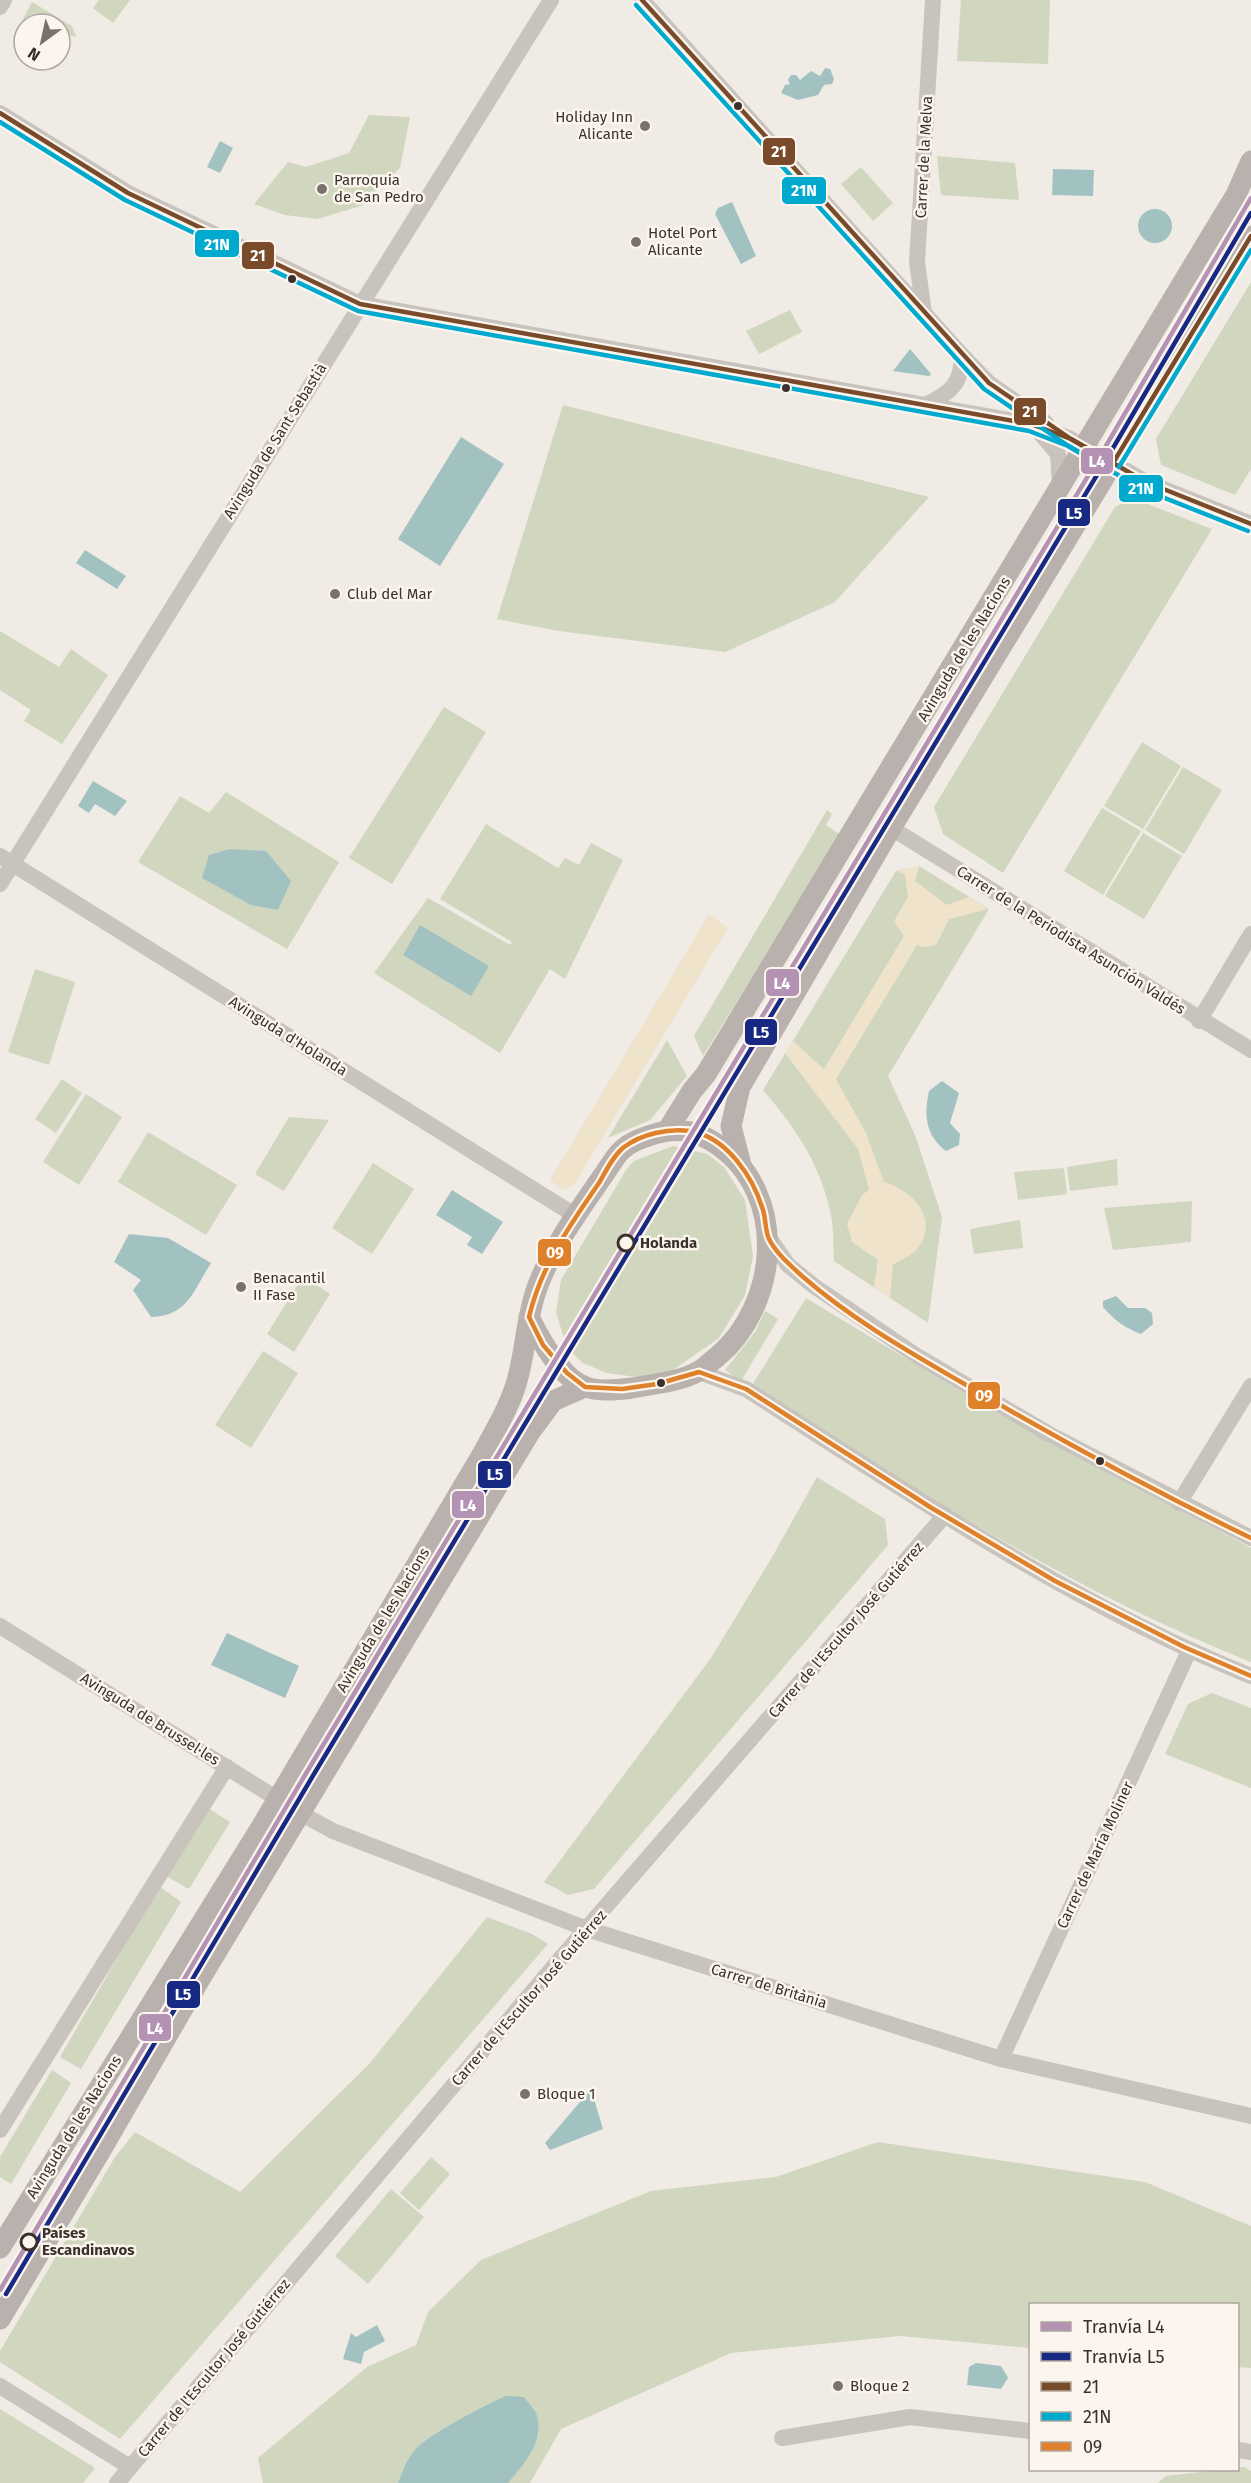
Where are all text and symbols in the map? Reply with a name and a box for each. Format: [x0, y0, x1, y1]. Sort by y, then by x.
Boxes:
north arrow [12, 12, 72, 72]
text: N [24, 43, 44, 65]
street label: Carrer de la Melva [912, 95, 936, 219]
unlabelled marker [732, 100, 744, 112]
place label: Holiday Inn Alicante [555, 108, 633, 143]
marker: Holiday Inn Alicante [638, 119, 652, 133]
line badge: 21 [762, 137, 796, 166]
text: 21 [771, 142, 787, 161]
place label: Parroquia de San Pedro [334, 171, 424, 206]
line badge: 21N [781, 176, 827, 205]
text: 21N [791, 181, 817, 200]
marker: Parroquia de San Pedro [315, 182, 329, 196]
place label: Hotel Port Alicante [648, 224, 718, 259]
line badge: 21N [194, 229, 240, 258]
text: 21N [204, 235, 230, 254]
marker: Hotel Port Alicante [629, 235, 643, 249]
line badge: 21 [241, 241, 275, 270]
text: 21 [250, 246, 266, 265]
unlabelled marker [286, 273, 298, 285]
street label: Avinguda de Sant Sebastià [220, 360, 330, 522]
unlabelled marker [780, 382, 792, 394]
line badge: 21 [1013, 397, 1047, 426]
text: 21 [1022, 402, 1038, 421]
line badge: L4 [1080, 447, 1114, 475]
text: L4 [1089, 452, 1105, 471]
line badge: 21N [1118, 474, 1164, 503]
text: 21N [1128, 479, 1154, 498]
line badge: L5 [1057, 498, 1091, 527]
text: L5 [1066, 504, 1083, 523]
street label: Avinguda de les Nacions [914, 573, 1014, 725]
place label: Club del Mar [347, 585, 433, 603]
marker: Club del Mar [328, 587, 342, 601]
street label: Carrer de la Periodista Asunción Valdés [953, 862, 1189, 1018]
line badge: L4 [765, 968, 800, 997]
text: L4 [774, 974, 790, 993]
street label: Avinguda d'Holanda [226, 992, 350, 1080]
line badge: L5 [744, 1018, 778, 1046]
text: L5 [753, 1023, 770, 1042]
marker: Holanda [617, 1234, 635, 1252]
place label: Holanda [640, 1234, 697, 1252]
line badge: 09 [537, 1238, 572, 1267]
text: 09 [546, 1243, 564, 1262]
place label: Benacantil II Fase [253, 1269, 326, 1304]
marker: Benacantil II Fase [234, 1280, 248, 1294]
unlabelled marker [655, 1377, 667, 1389]
line badge: 09 [967, 1381, 1001, 1410]
text: 09 [975, 1386, 993, 1405]
unlabelled marker [1094, 1455, 1106, 1467]
line badge: L5 [477, 1460, 512, 1489]
text: L5 [487, 1465, 504, 1484]
line badge: L4 [451, 1490, 485, 1519]
text: L4 [460, 1496, 476, 1515]
street label: Carrer de l'Escultor José Gutiérrez [765, 1538, 928, 1722]
street label: Avinguda de les Nacions [333, 1544, 433, 1696]
street label: Avinguda de Brussel·les [77, 1669, 223, 1769]
street label: Carrer de María Moliner [1053, 1778, 1137, 1931]
street label: Carrer de l'Escultor José Gutiérrez [448, 1906, 611, 2090]
street label: Carrer de Britània [709, 1960, 829, 2012]
line badge: L5 [166, 1980, 201, 2009]
text: L5 [175, 1985, 192, 2004]
line badge: L4 [138, 2013, 172, 2042]
text: L4 [147, 2019, 163, 2038]
street label: Avinguda de les Nacions [23, 2052, 125, 2202]
place label: Bloque 1 [537, 2085, 596, 2103]
marker: Bloque 1 [518, 2087, 532, 2101]
place label: Países Escandinavos [42, 2224, 134, 2259]
marker: Países Escandinavos [20, 2233, 38, 2251]
street label: Carrer de l'Escultor José Gutiérrez [134, 2275, 294, 2461]
legend [1029, 2303, 1239, 2471]
text: Tranvía L4 [1083, 2316, 1165, 2338]
text: Tranvía L5 [1083, 2346, 1165, 2368]
text: 21 [1083, 2376, 1099, 2398]
place label: Bloque 2 [850, 2377, 909, 2395]
marker: Bloque 2 [831, 2379, 845, 2393]
text: 21N [1083, 2406, 1112, 2428]
text: 09 [1083, 2436, 1102, 2458]

